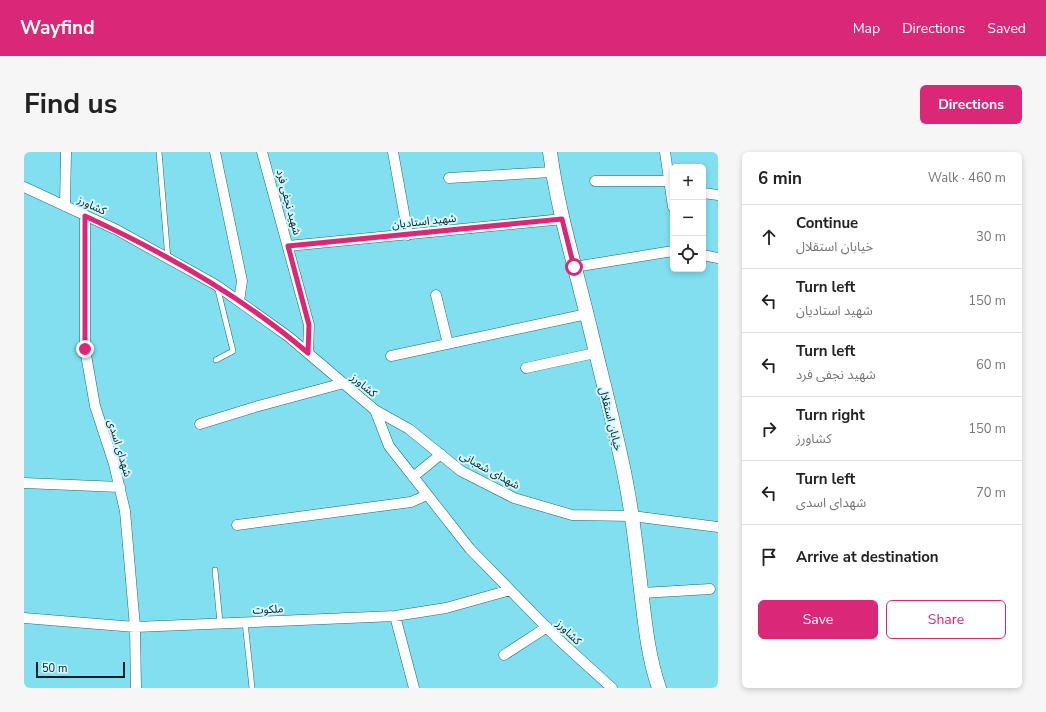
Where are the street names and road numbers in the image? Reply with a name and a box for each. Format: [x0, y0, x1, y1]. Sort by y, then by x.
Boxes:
street label: شهید نجفی فرد [273, 168, 305, 237]
street label: کشاورز [74, 192, 109, 219]
street label: شهید استادیان [391, 211, 457, 232]
street label: کشاورز [347, 369, 380, 401]
street label: خیابان استقلال [595, 386, 626, 453]
street label: شهدای اسدی [104, 418, 135, 479]
street label: شهدای شعبانی [457, 448, 523, 493]
street label: ملکوت [252, 601, 284, 618]
street label: کشاورز [552, 616, 585, 649]

